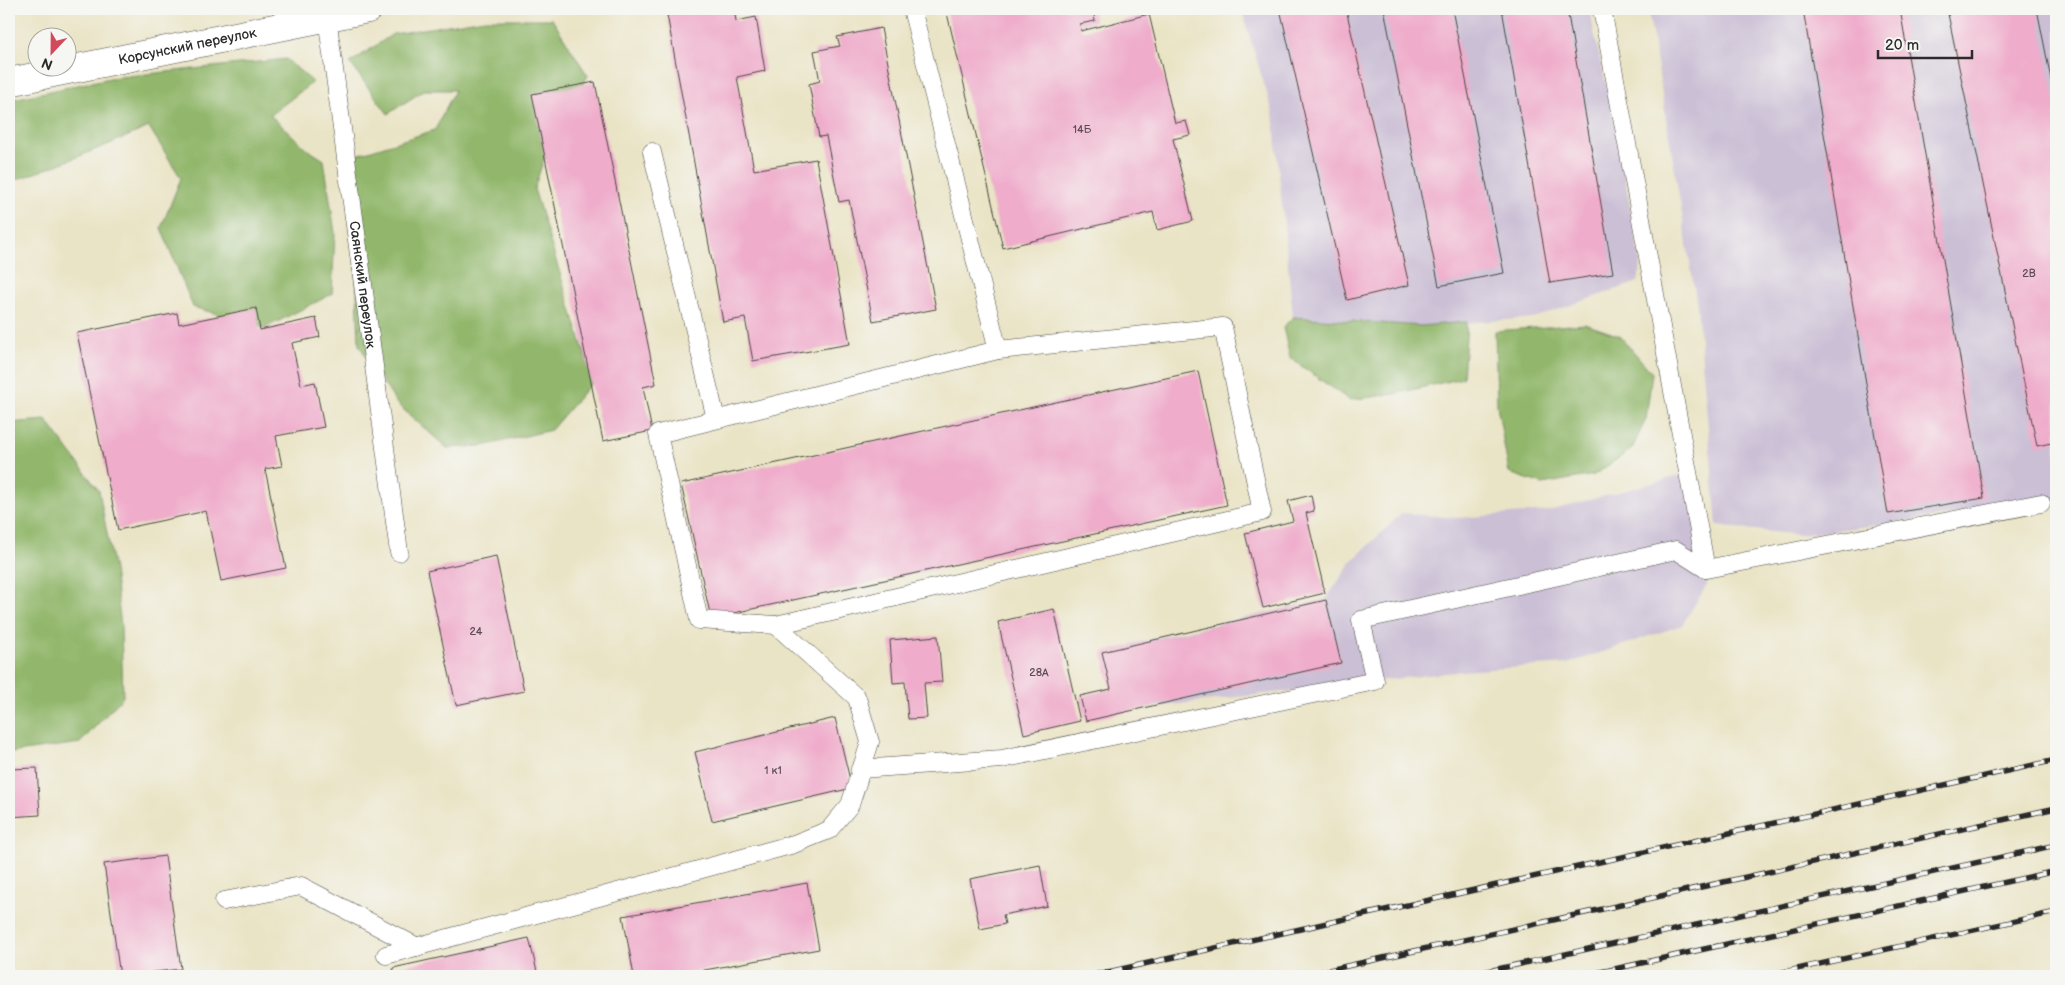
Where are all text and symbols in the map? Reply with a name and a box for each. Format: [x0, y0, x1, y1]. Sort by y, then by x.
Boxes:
street label: Корсунский переулок [117, 23, 258, 68]
north arrow [28, 28, 78, 78]
scale bar [1878, 28, 1971, 60]
text: 20 m [1885, 36, 1919, 55]
text: N [39, 54, 55, 73]
house number: 14Б [1073, 123, 1092, 136]
street label: Саянский переулок [346, 220, 380, 350]
house number: 2В [2022, 267, 2036, 280]
house number: 24 [469, 625, 483, 638]
house number: 28А [1029, 666, 1049, 679]
house number: 1 к1 [764, 764, 782, 777]

